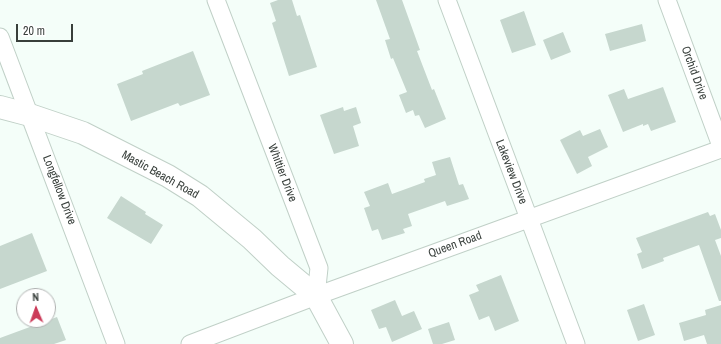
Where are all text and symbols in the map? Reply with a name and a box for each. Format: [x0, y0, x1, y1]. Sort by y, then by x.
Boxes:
scale bar [18, 16, 75, 42]
text: 20 m [23, 23, 45, 39]
street label: Orchid Drive [678, 44, 710, 102]
street label: Lakeview Drive [492, 138, 530, 206]
street label: Whittier Drive [264, 142, 300, 204]
street label: Mastic Beach Road [119, 148, 201, 202]
street label: Longfellow Drive [39, 153, 79, 227]
street label: Queen Road [426, 229, 484, 261]
north arrow [16, 288, 56, 328]
text: N [32, 290, 39, 304]

